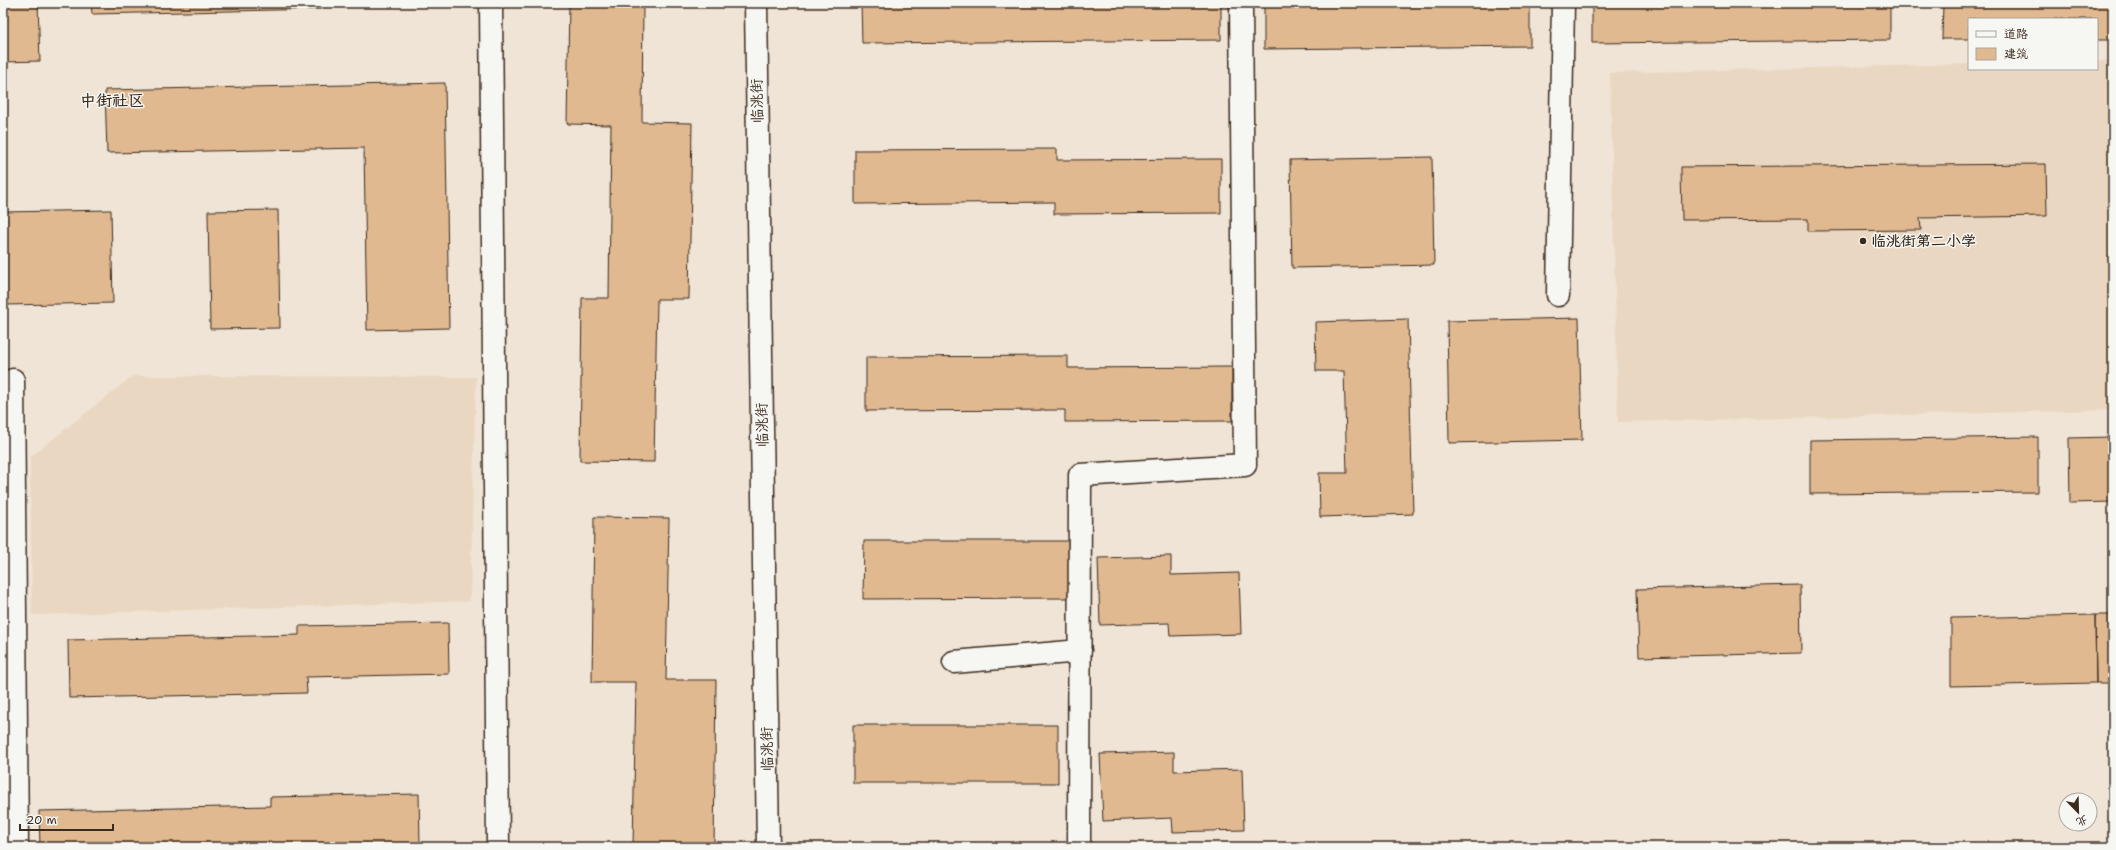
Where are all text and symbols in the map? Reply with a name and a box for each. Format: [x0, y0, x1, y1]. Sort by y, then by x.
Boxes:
legend [1968, 18, 2098, 70]
text: 道路 [2004, 26, 2028, 42]
text: 建筑 [2004, 46, 2028, 62]
street label: 临洮街 [747, 78, 767, 124]
district label: 中街社区 [80, 90, 144, 111]
place label: 临洮街第二小学 [1871, 231, 1976, 251]
marker: 临洮街第二小学 [1858, 236, 1868, 246]
street label: 临洮街 [752, 402, 772, 448]
street label: 临洮街 [757, 726, 777, 772]
north arrow [2058, 792, 2098, 832]
scale bar [20, 806, 113, 832]
text: 20 m [26, 812, 57, 828]
text: 北 [2074, 812, 2090, 830]

